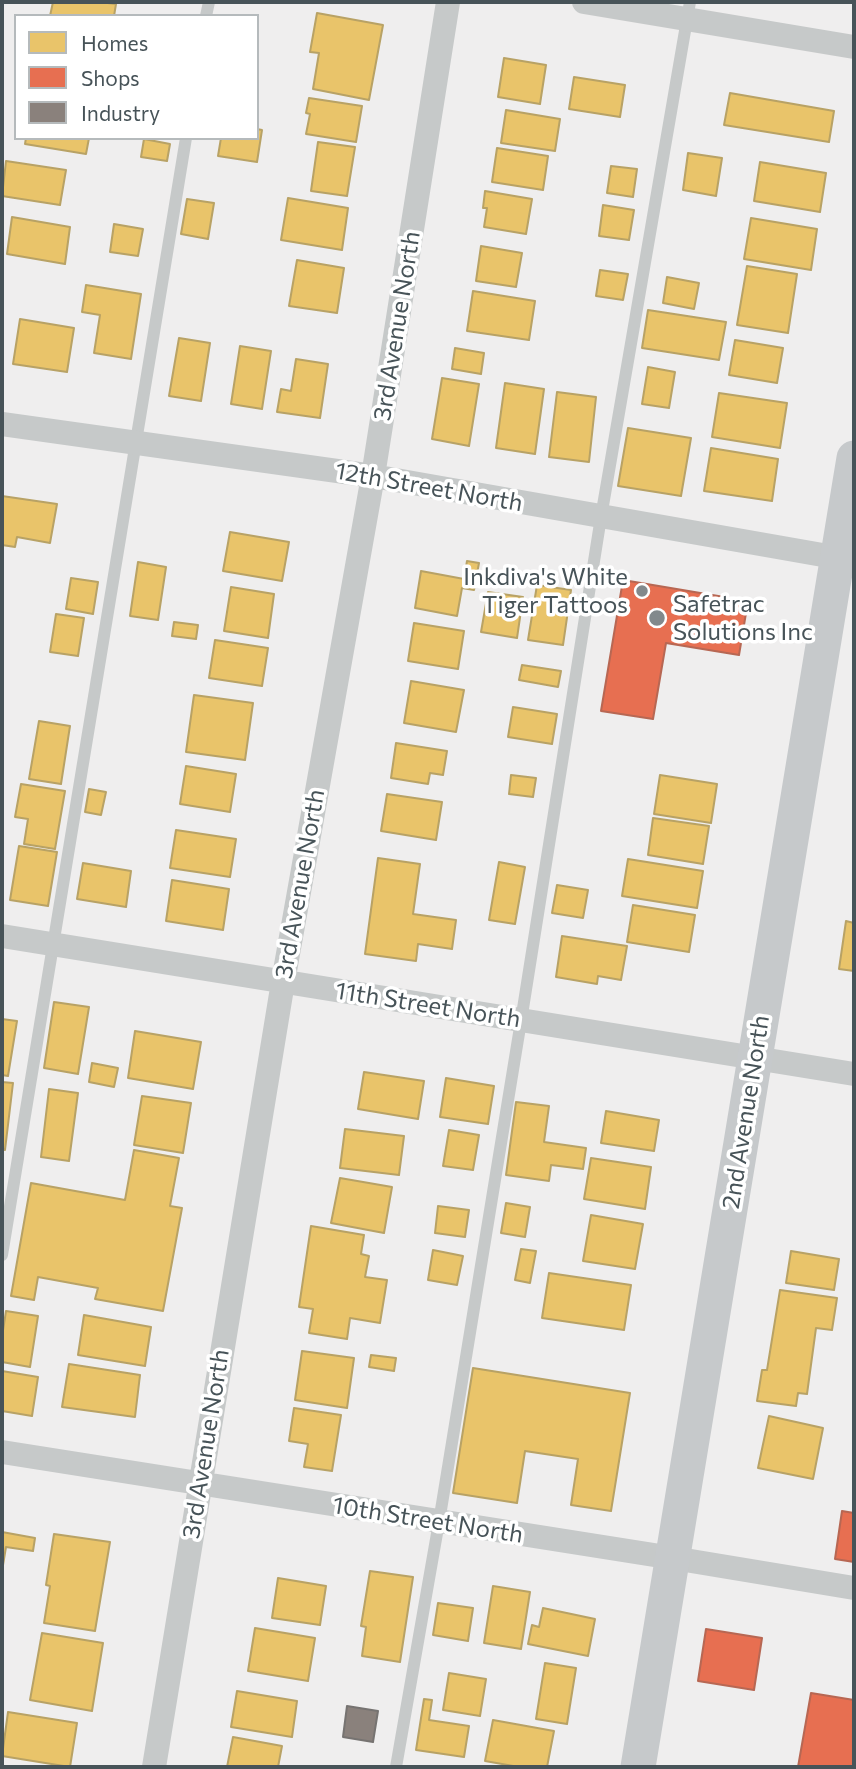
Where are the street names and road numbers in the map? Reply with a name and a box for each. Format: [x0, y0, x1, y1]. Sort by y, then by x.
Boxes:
street label: 3rd Avenue North [368, 229, 426, 423]
street label: 12th Street North [333, 456, 525, 518]
street label: 3rd Avenue North [269, 787, 331, 981]
street label: 11th Street North [334, 976, 522, 1034]
street label: 2nd Avenue North [716, 1013, 776, 1211]
street label: 3rd Avenue North [177, 1347, 235, 1541]
street label: 10th Street North [331, 1491, 525, 1549]

